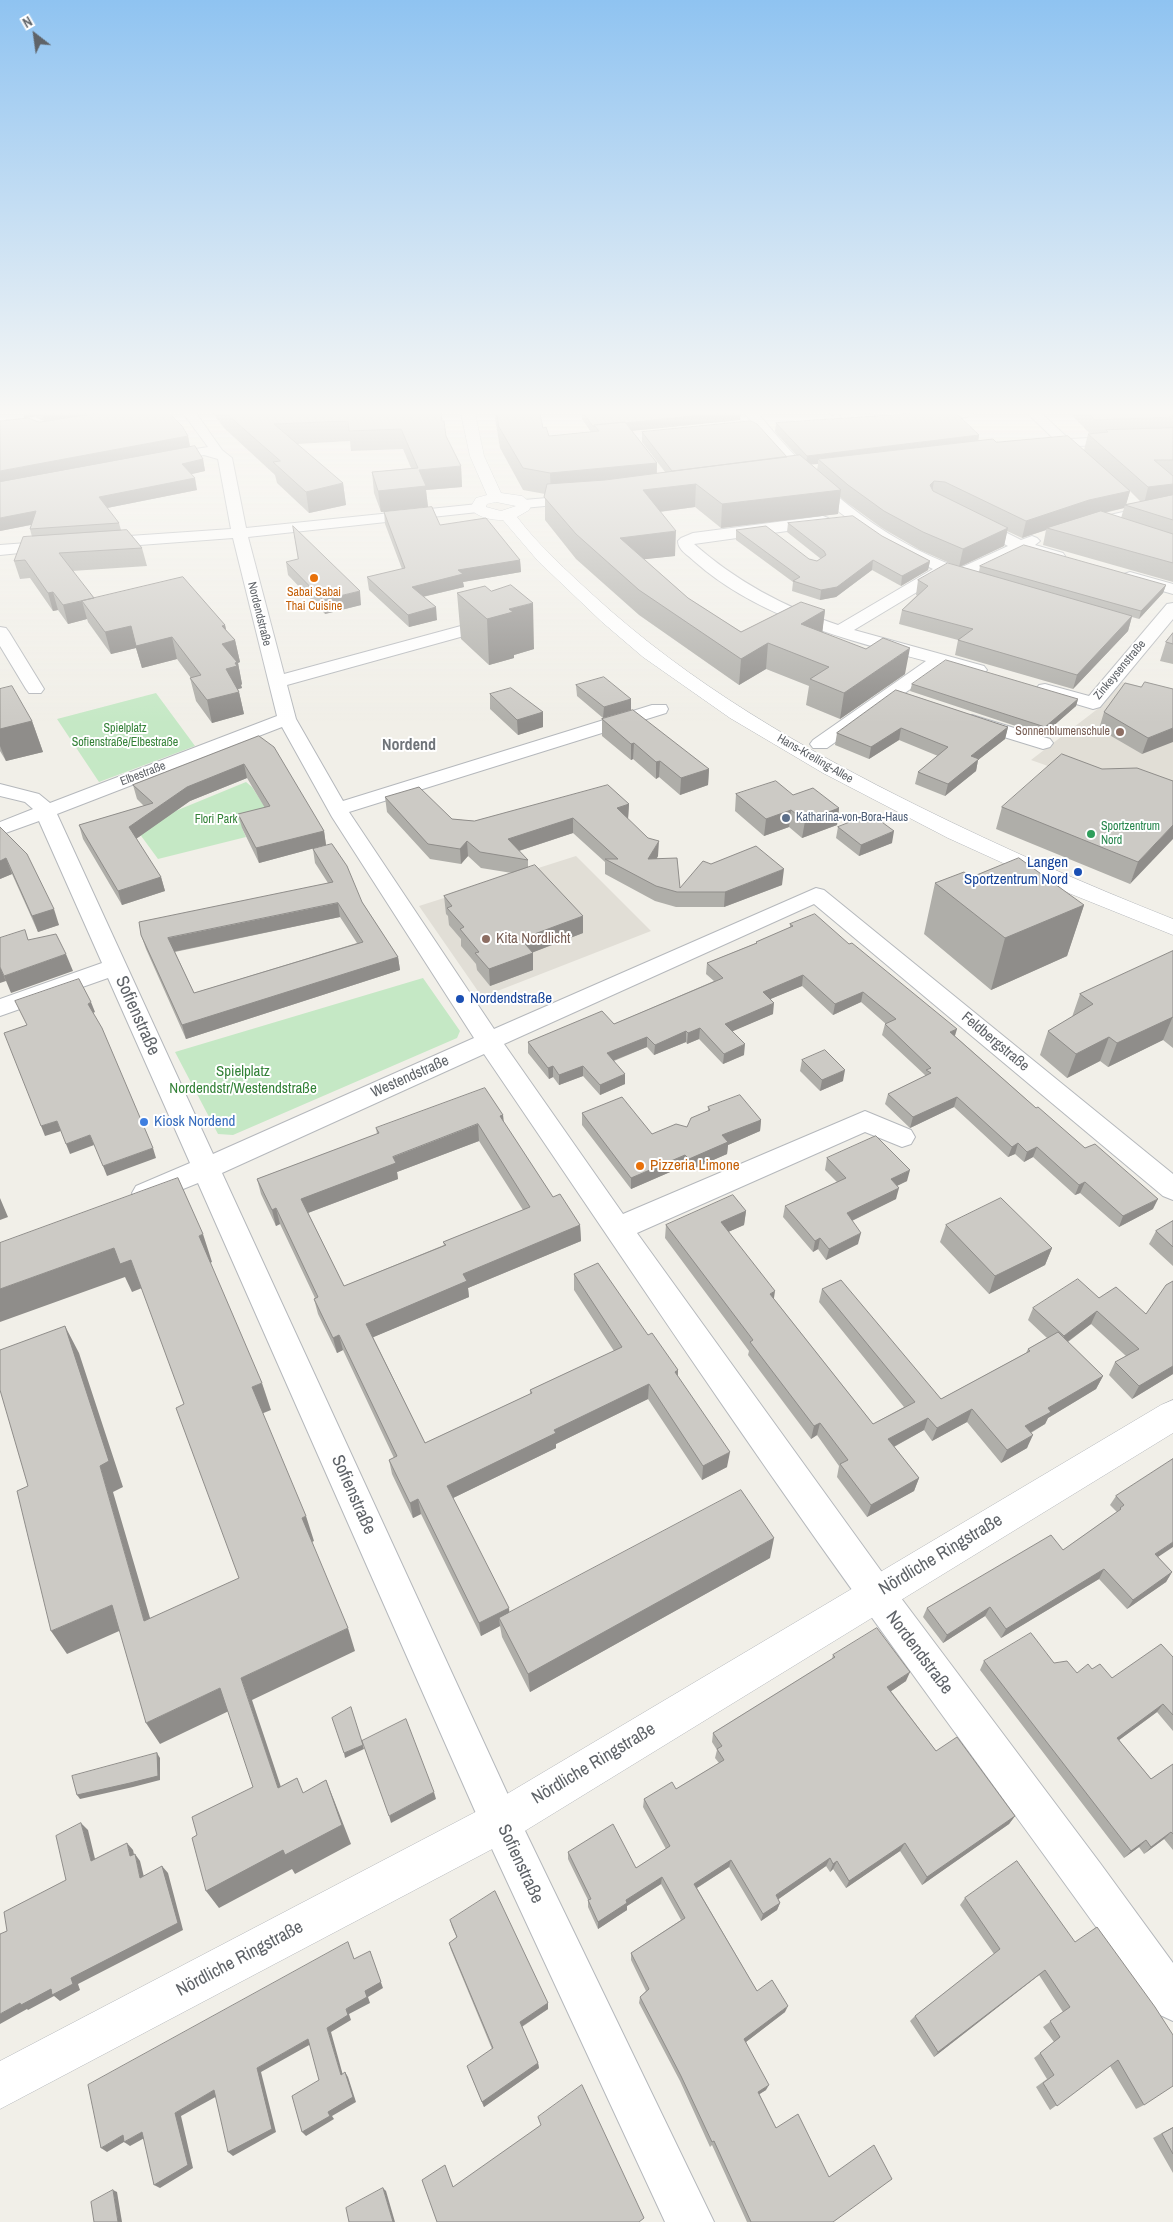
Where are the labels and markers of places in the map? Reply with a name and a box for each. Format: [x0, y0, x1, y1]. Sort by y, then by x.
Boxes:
marker: Sabai Sabai Thai Cuisine [308, 572, 320, 584]
place label: Sabai Sabai Thai Cuisine [286, 586, 342, 614]
place label: Sonnenblumenschule [1015, 725, 1110, 739]
marker: Sonnenblumenschule [1114, 726, 1126, 738]
place label: Katharina-von-Bora-Haus [796, 811, 908, 825]
marker: Katharina-von-Bora-Haus [780, 812, 792, 824]
place label: Sportzentrum Nord [1101, 820, 1160, 848]
marker: Sportzentrum Nord [1085, 828, 1097, 840]
place label: Langen Sportzentrum Nord [964, 854, 1068, 889]
marker: Langen Sportzentrum Nord [1072, 866, 1084, 878]
place label: Kita Nordlicht [496, 930, 571, 948]
marker: Kita Nordlicht [480, 933, 492, 945]
place label: Nordendstraße [470, 990, 552, 1008]
marker: Nordendstraße [454, 993, 466, 1005]
place label: Kiosk Nordend [154, 1113, 235, 1131]
marker: Kiosk Nordend [138, 1116, 150, 1128]
place label: Pizzeria Limone [650, 1157, 740, 1175]
marker: Pizzeria Limone [634, 1160, 646, 1172]

